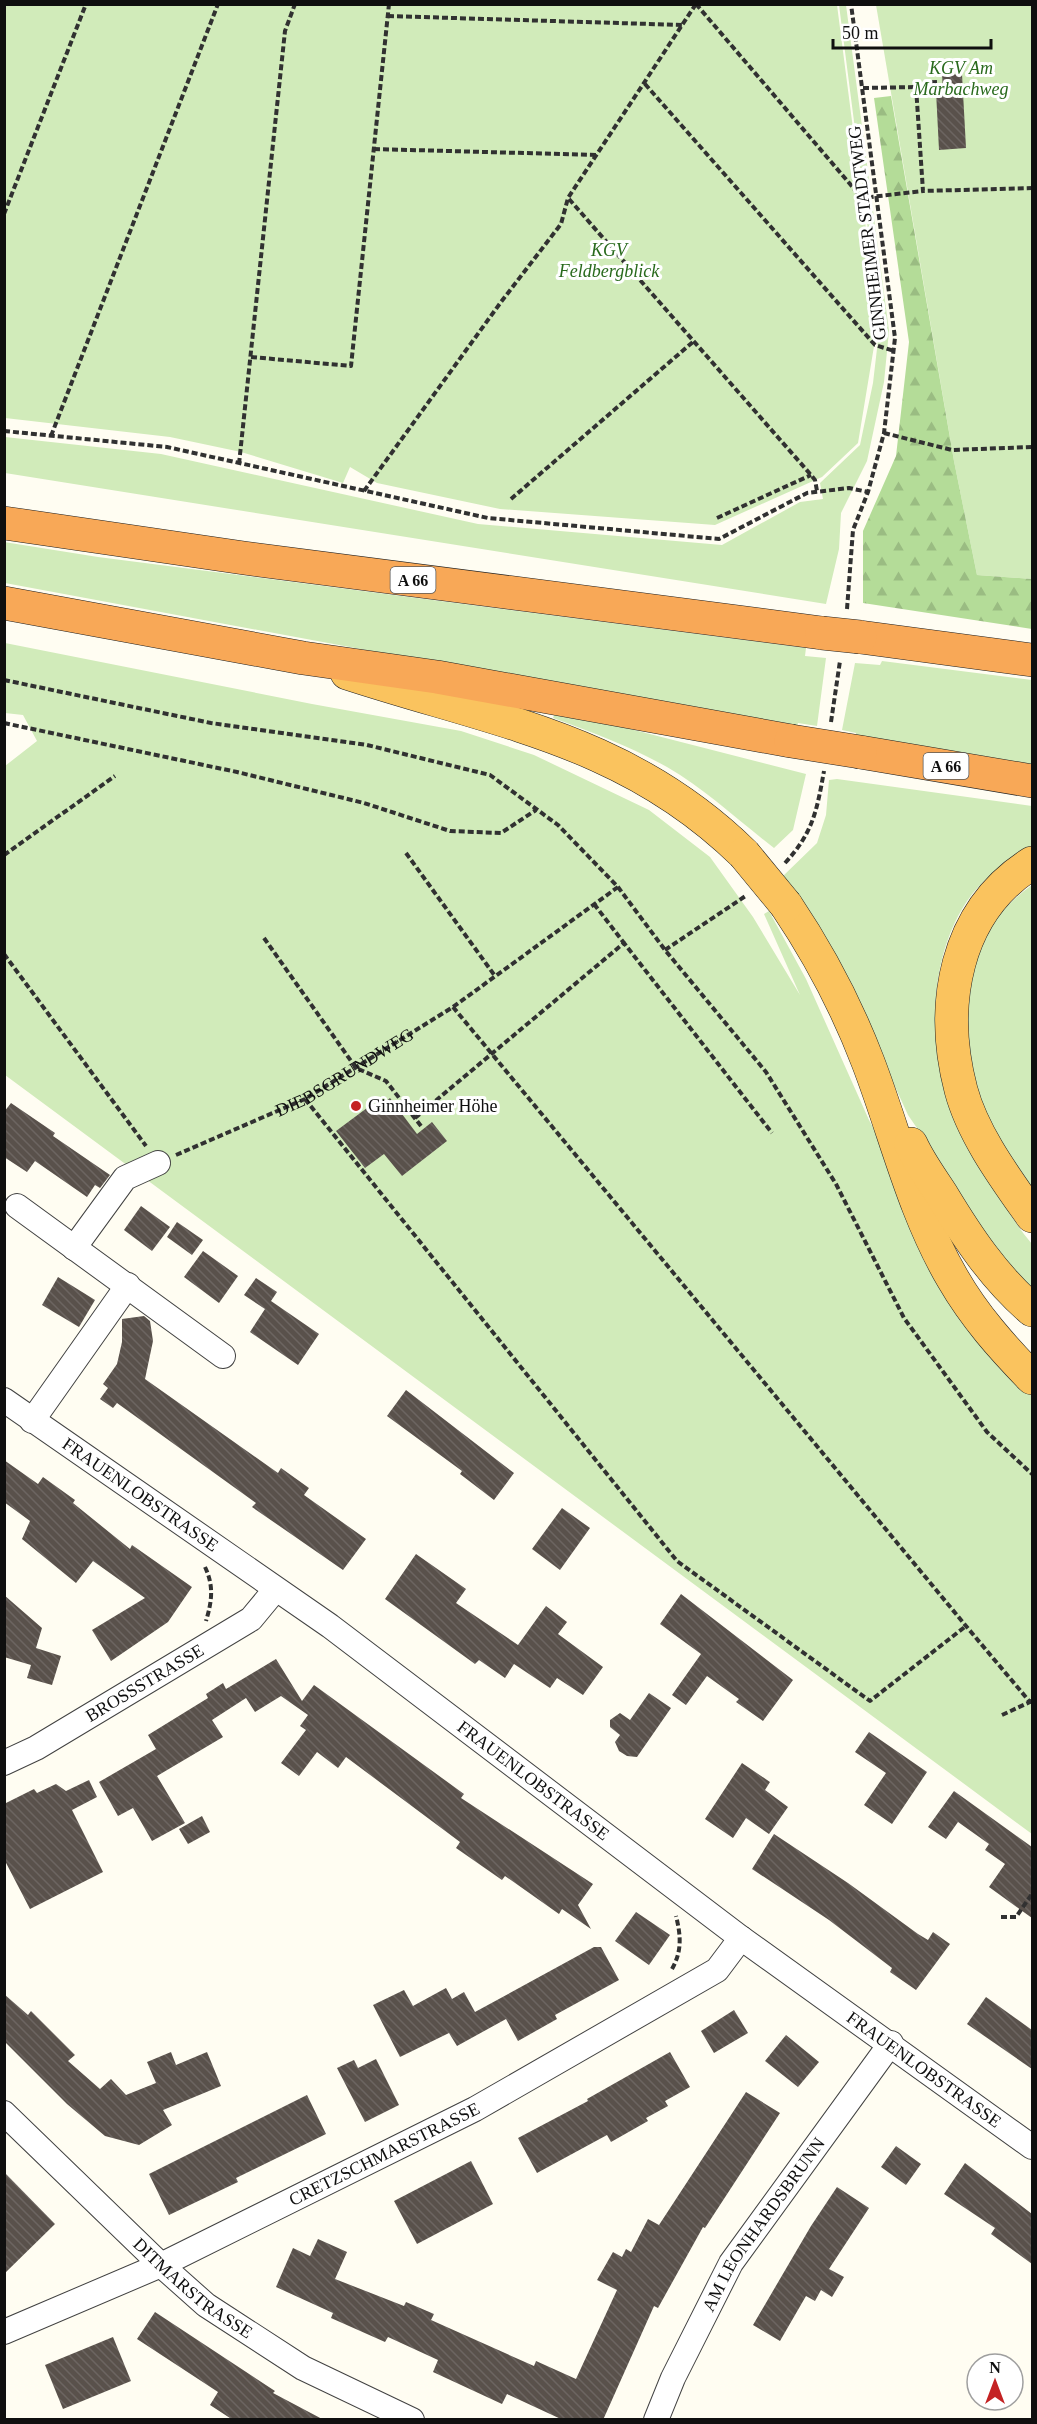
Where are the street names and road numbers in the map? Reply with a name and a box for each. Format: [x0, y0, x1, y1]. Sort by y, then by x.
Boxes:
street label: GINNHEIMER STADTWEG [844, 125, 890, 341]
road number: A 66 [390, 567, 436, 593]
road number: A 66 [924, 753, 968, 779]
street label: DIEBSGRUNDWEG [272, 1024, 417, 1121]
street label: FRAUENLOBSTRASSE [59, 1434, 222, 1556]
street label: BROSSSTRASSE [82, 1640, 207, 1726]
street label: FRAUENLOBSTRASSE [454, 1716, 613, 1844]
street label: FRAUENLOBSTRASSE [843, 2007, 1005, 2132]
street label: CRETZSCHMARSTRASSE [286, 2098, 483, 2210]
street label: AM LEONHARDSBRUNN [698, 2134, 829, 2315]
street label: DITMARSTRASSE [129, 2234, 256, 2342]

